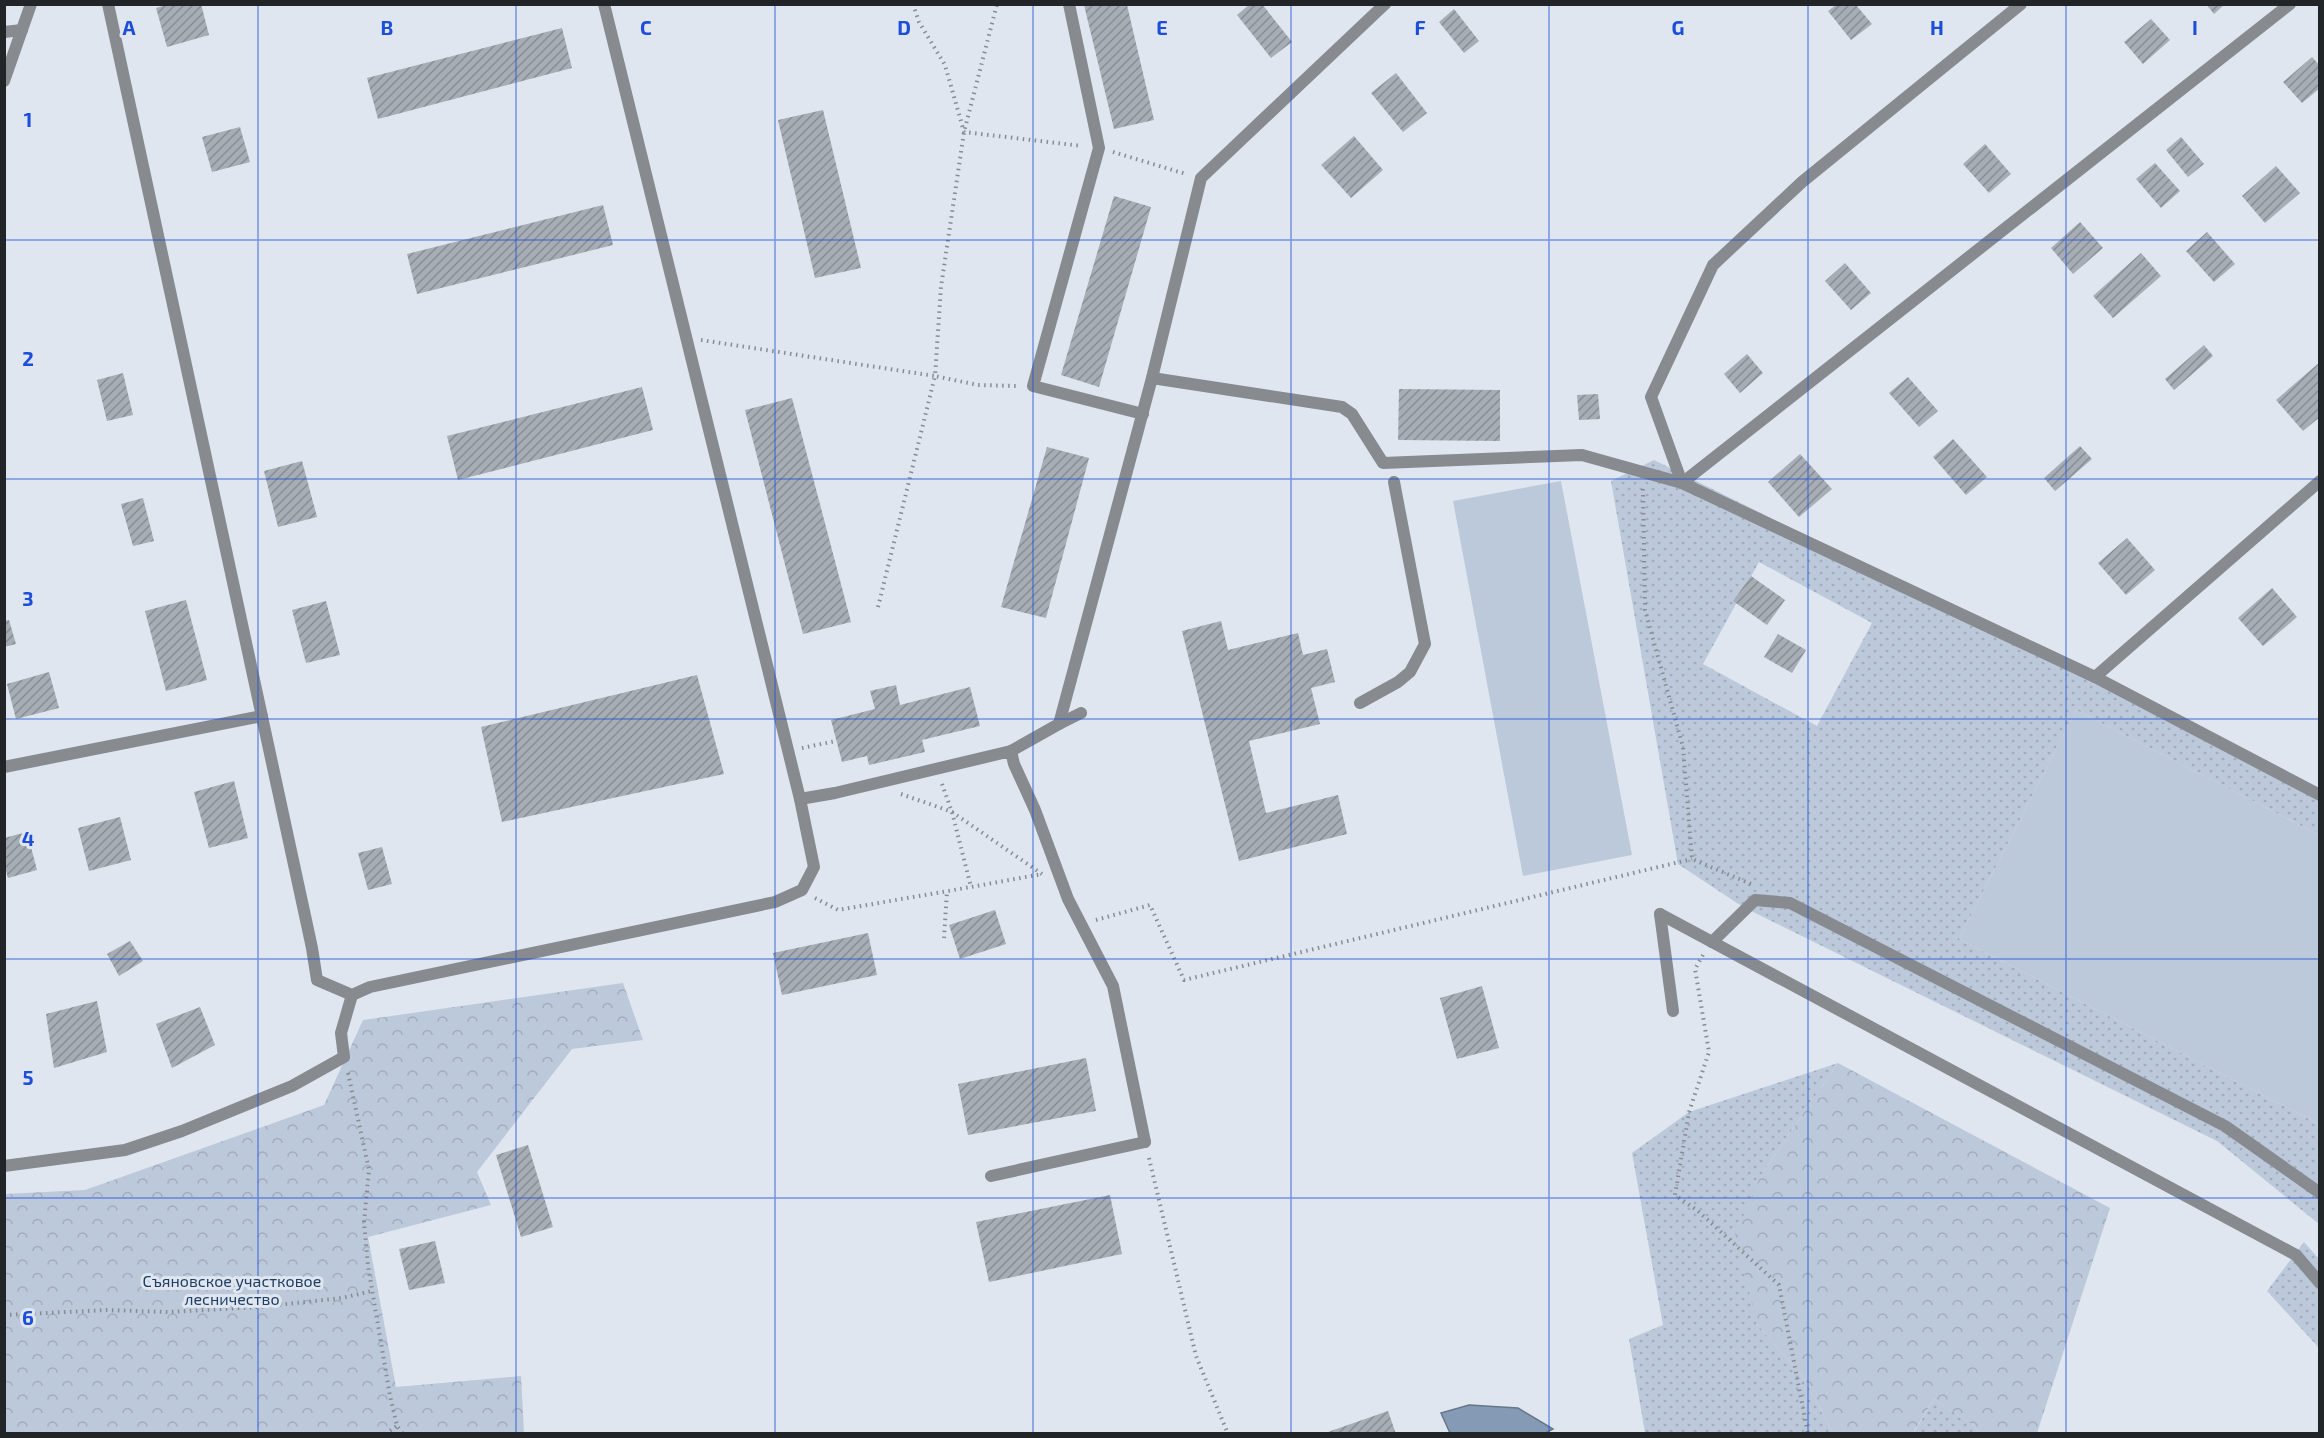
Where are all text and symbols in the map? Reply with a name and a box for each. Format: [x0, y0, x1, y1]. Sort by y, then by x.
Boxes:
text: A [122, 15, 136, 39]
text: B [381, 15, 393, 39]
text: C [640, 15, 652, 39]
text: D [897, 15, 911, 39]
text: E [1156, 15, 1168, 39]
text: F [1414, 15, 1426, 39]
text: G [1672, 15, 1684, 39]
text: H [1930, 15, 1944, 39]
text: I [2192, 15, 2198, 39]
text: 1 [24, 107, 32, 131]
text: 2 [22, 346, 34, 370]
text: 3 [22, 586, 34, 610]
text: 4 [22, 826, 35, 850]
text: 5 [22, 1065, 34, 1089]
park label: Съяновское участковое лесничество [143, 1271, 321, 1308]
text: 6 [22, 1305, 34, 1329]

